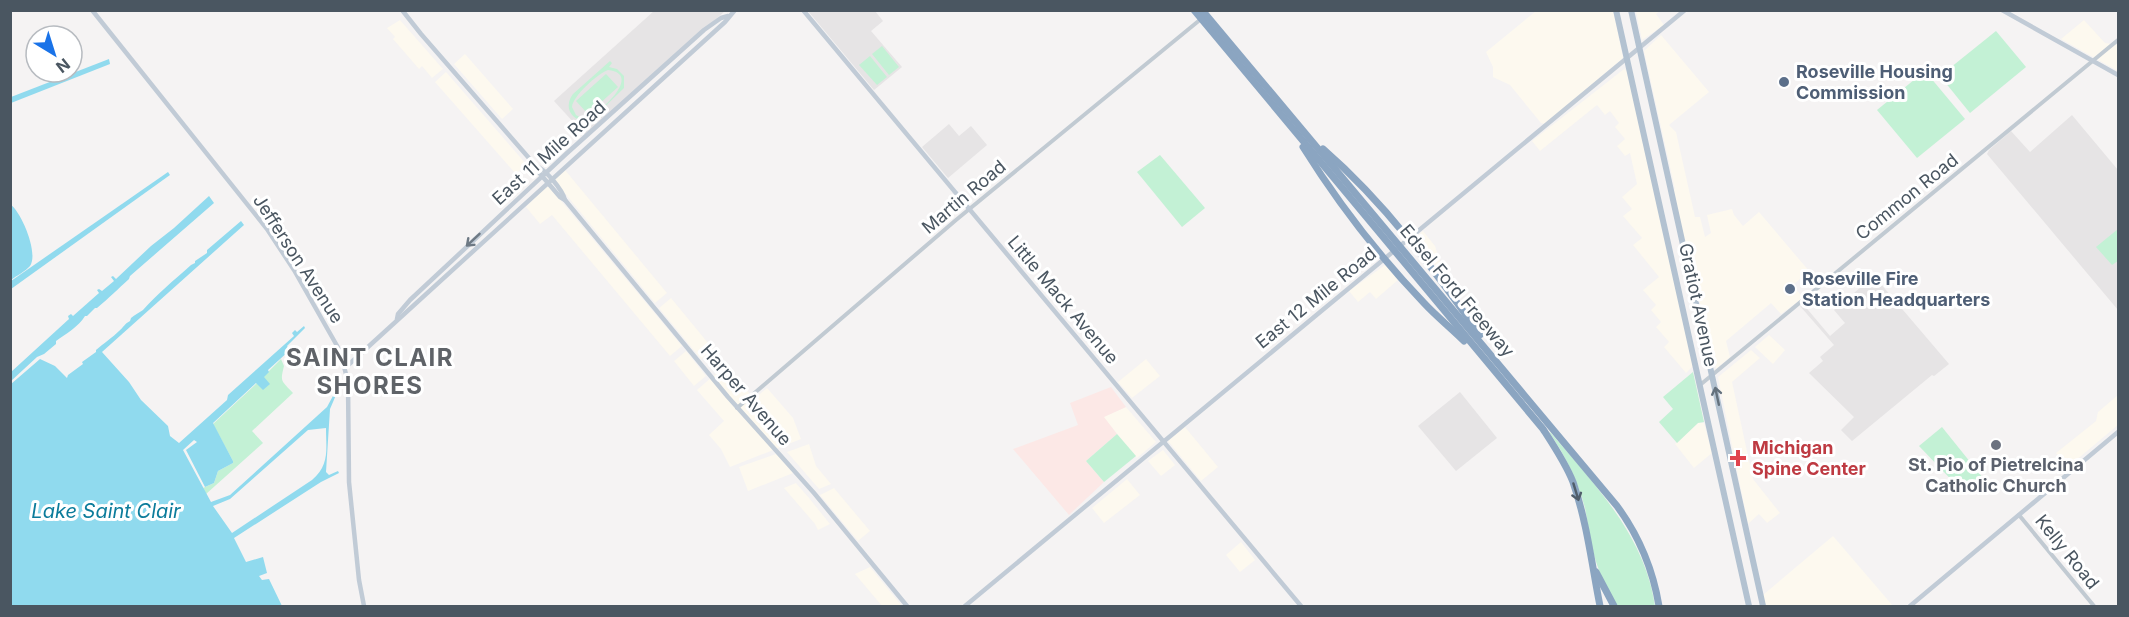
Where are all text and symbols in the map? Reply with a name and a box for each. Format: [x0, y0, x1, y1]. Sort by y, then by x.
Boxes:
north arrow [24, 24, 84, 84]
text: N [52, 54, 74, 77]
place label: Roseville Housing Commission [1796, 61, 1953, 103]
marker: Roseville Housing Commission [1777, 75, 1791, 89]
street label: East 11 Mile Road [488, 96, 610, 209]
street label: Common Road [1851, 149, 1962, 244]
street label: Martin Road [918, 156, 1010, 238]
street label: Jefferson Avenue [249, 190, 348, 327]
street label: Edsel Ford Freeway [1396, 220, 1519, 361]
street label: Little Mack Avenue [1004, 231, 1123, 368]
one-way arrow [466, 233, 481, 247]
street label: Gratiot Avenue [1675, 241, 1722, 368]
street label: East 12 Mile Road [1251, 243, 1380, 353]
place label: Roseville Fire Station Headquarters [1802, 268, 1990, 310]
marker: Roseville Fire Station Headquarters [1783, 282, 1797, 296]
street label: Harper Avenue [697, 340, 796, 450]
district label: SAINT CLAIR SHORES [286, 343, 454, 400]
one-way arrow [1711, 386, 1722, 406]
place label: Michigan Spine Center [1752, 437, 1866, 479]
marker: St. Pio of Pietrelcina Catholic Church [1989, 438, 2003, 452]
marker: Michigan Spine Center [1729, 449, 1747, 467]
place label: St. Pio of Pietrelcina Catholic Church [1908, 454, 2084, 496]
one-way arrow [1571, 482, 1582, 501]
water label: Lake Saint Clair [31, 499, 181, 523]
street label: Kelly Road [2031, 510, 2104, 593]

